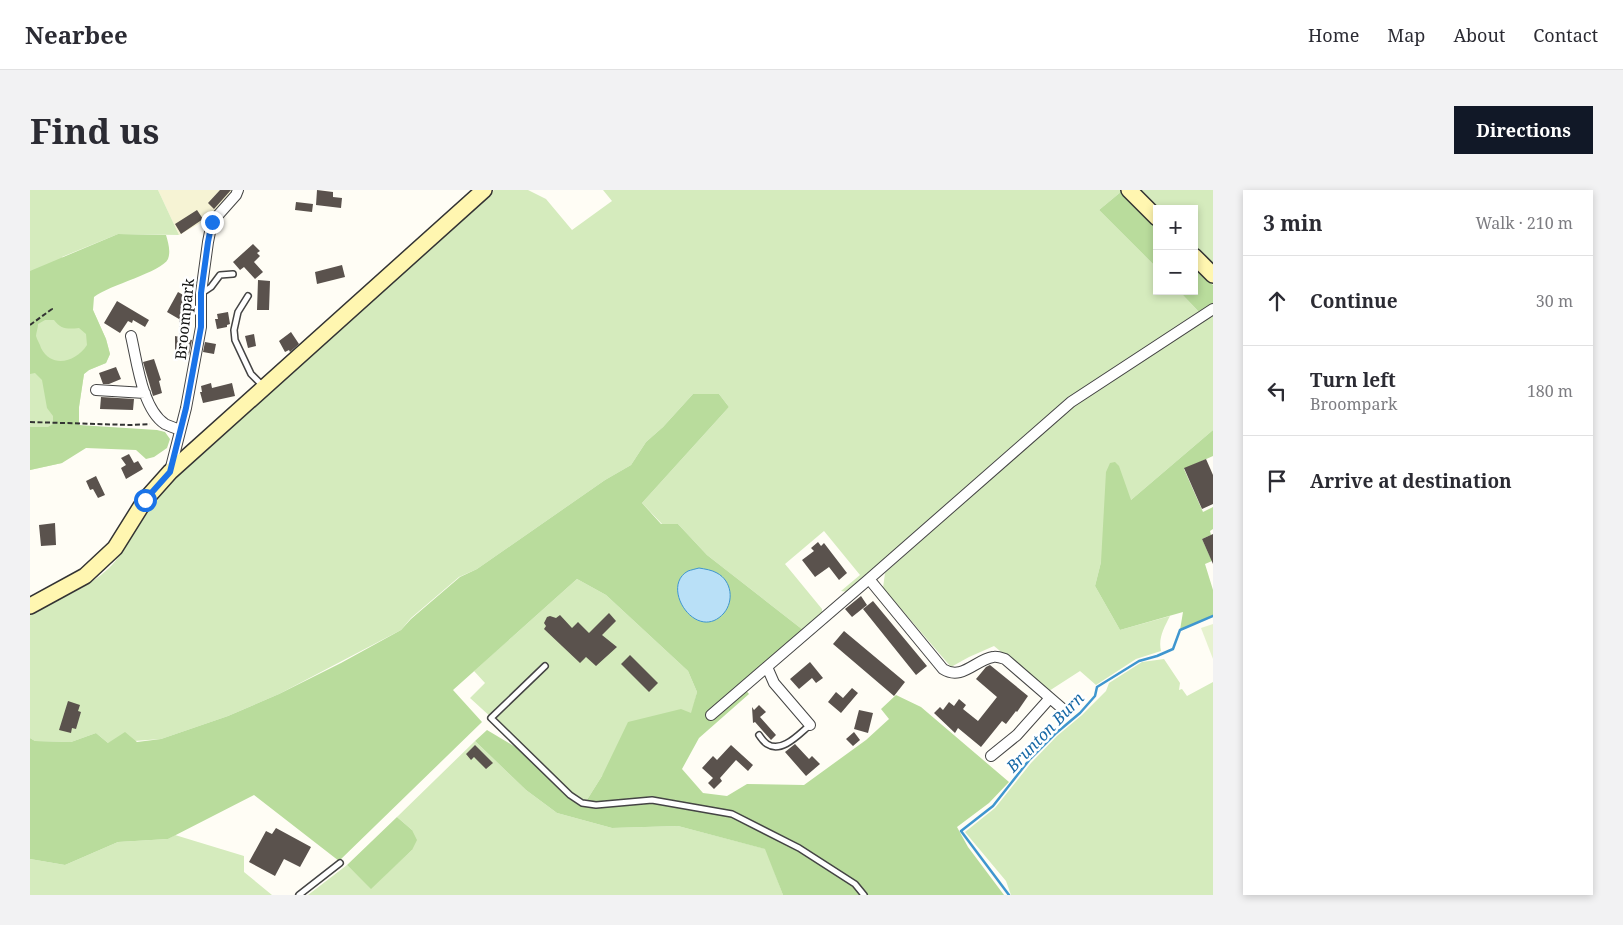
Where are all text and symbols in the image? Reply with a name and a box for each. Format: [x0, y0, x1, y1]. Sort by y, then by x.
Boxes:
text: Nearbee [25, 18, 128, 51]
text: Home [1308, 23, 1359, 47]
text: Map [1387, 23, 1425, 47]
text: About [1453, 23, 1505, 47]
text: Contact [1533, 23, 1598, 47]
button: Directions [1454, 106, 1593, 154]
text: Find us [30, 107, 159, 154]
map controls [1153, 205, 1198, 295]
button: + [1153, 205, 1198, 250]
text: 3 min [1263, 209, 1322, 237]
route end [201, 211, 224, 234]
text: Walk · 210 m [1476, 212, 1573, 234]
button: − [1153, 250, 1198, 295]
street label: Broompark [170, 277, 198, 361]
icon: ahead [1263, 287, 1291, 315]
text: Continue [1310, 288, 1398, 314]
text: 30 m [1536, 290, 1573, 312]
text: Turn left [1310, 367, 1396, 393]
icon: left [1263, 377, 1291, 405]
text: 180 m [1527, 380, 1573, 402]
text: Broompark [1310, 393, 1397, 415]
icon: arrive [1263, 467, 1291, 495]
text: Arrive at destination [1310, 468, 1512, 494]
route start [134, 489, 157, 512]
water label: Brunton Burn [1001, 687, 1089, 777]

